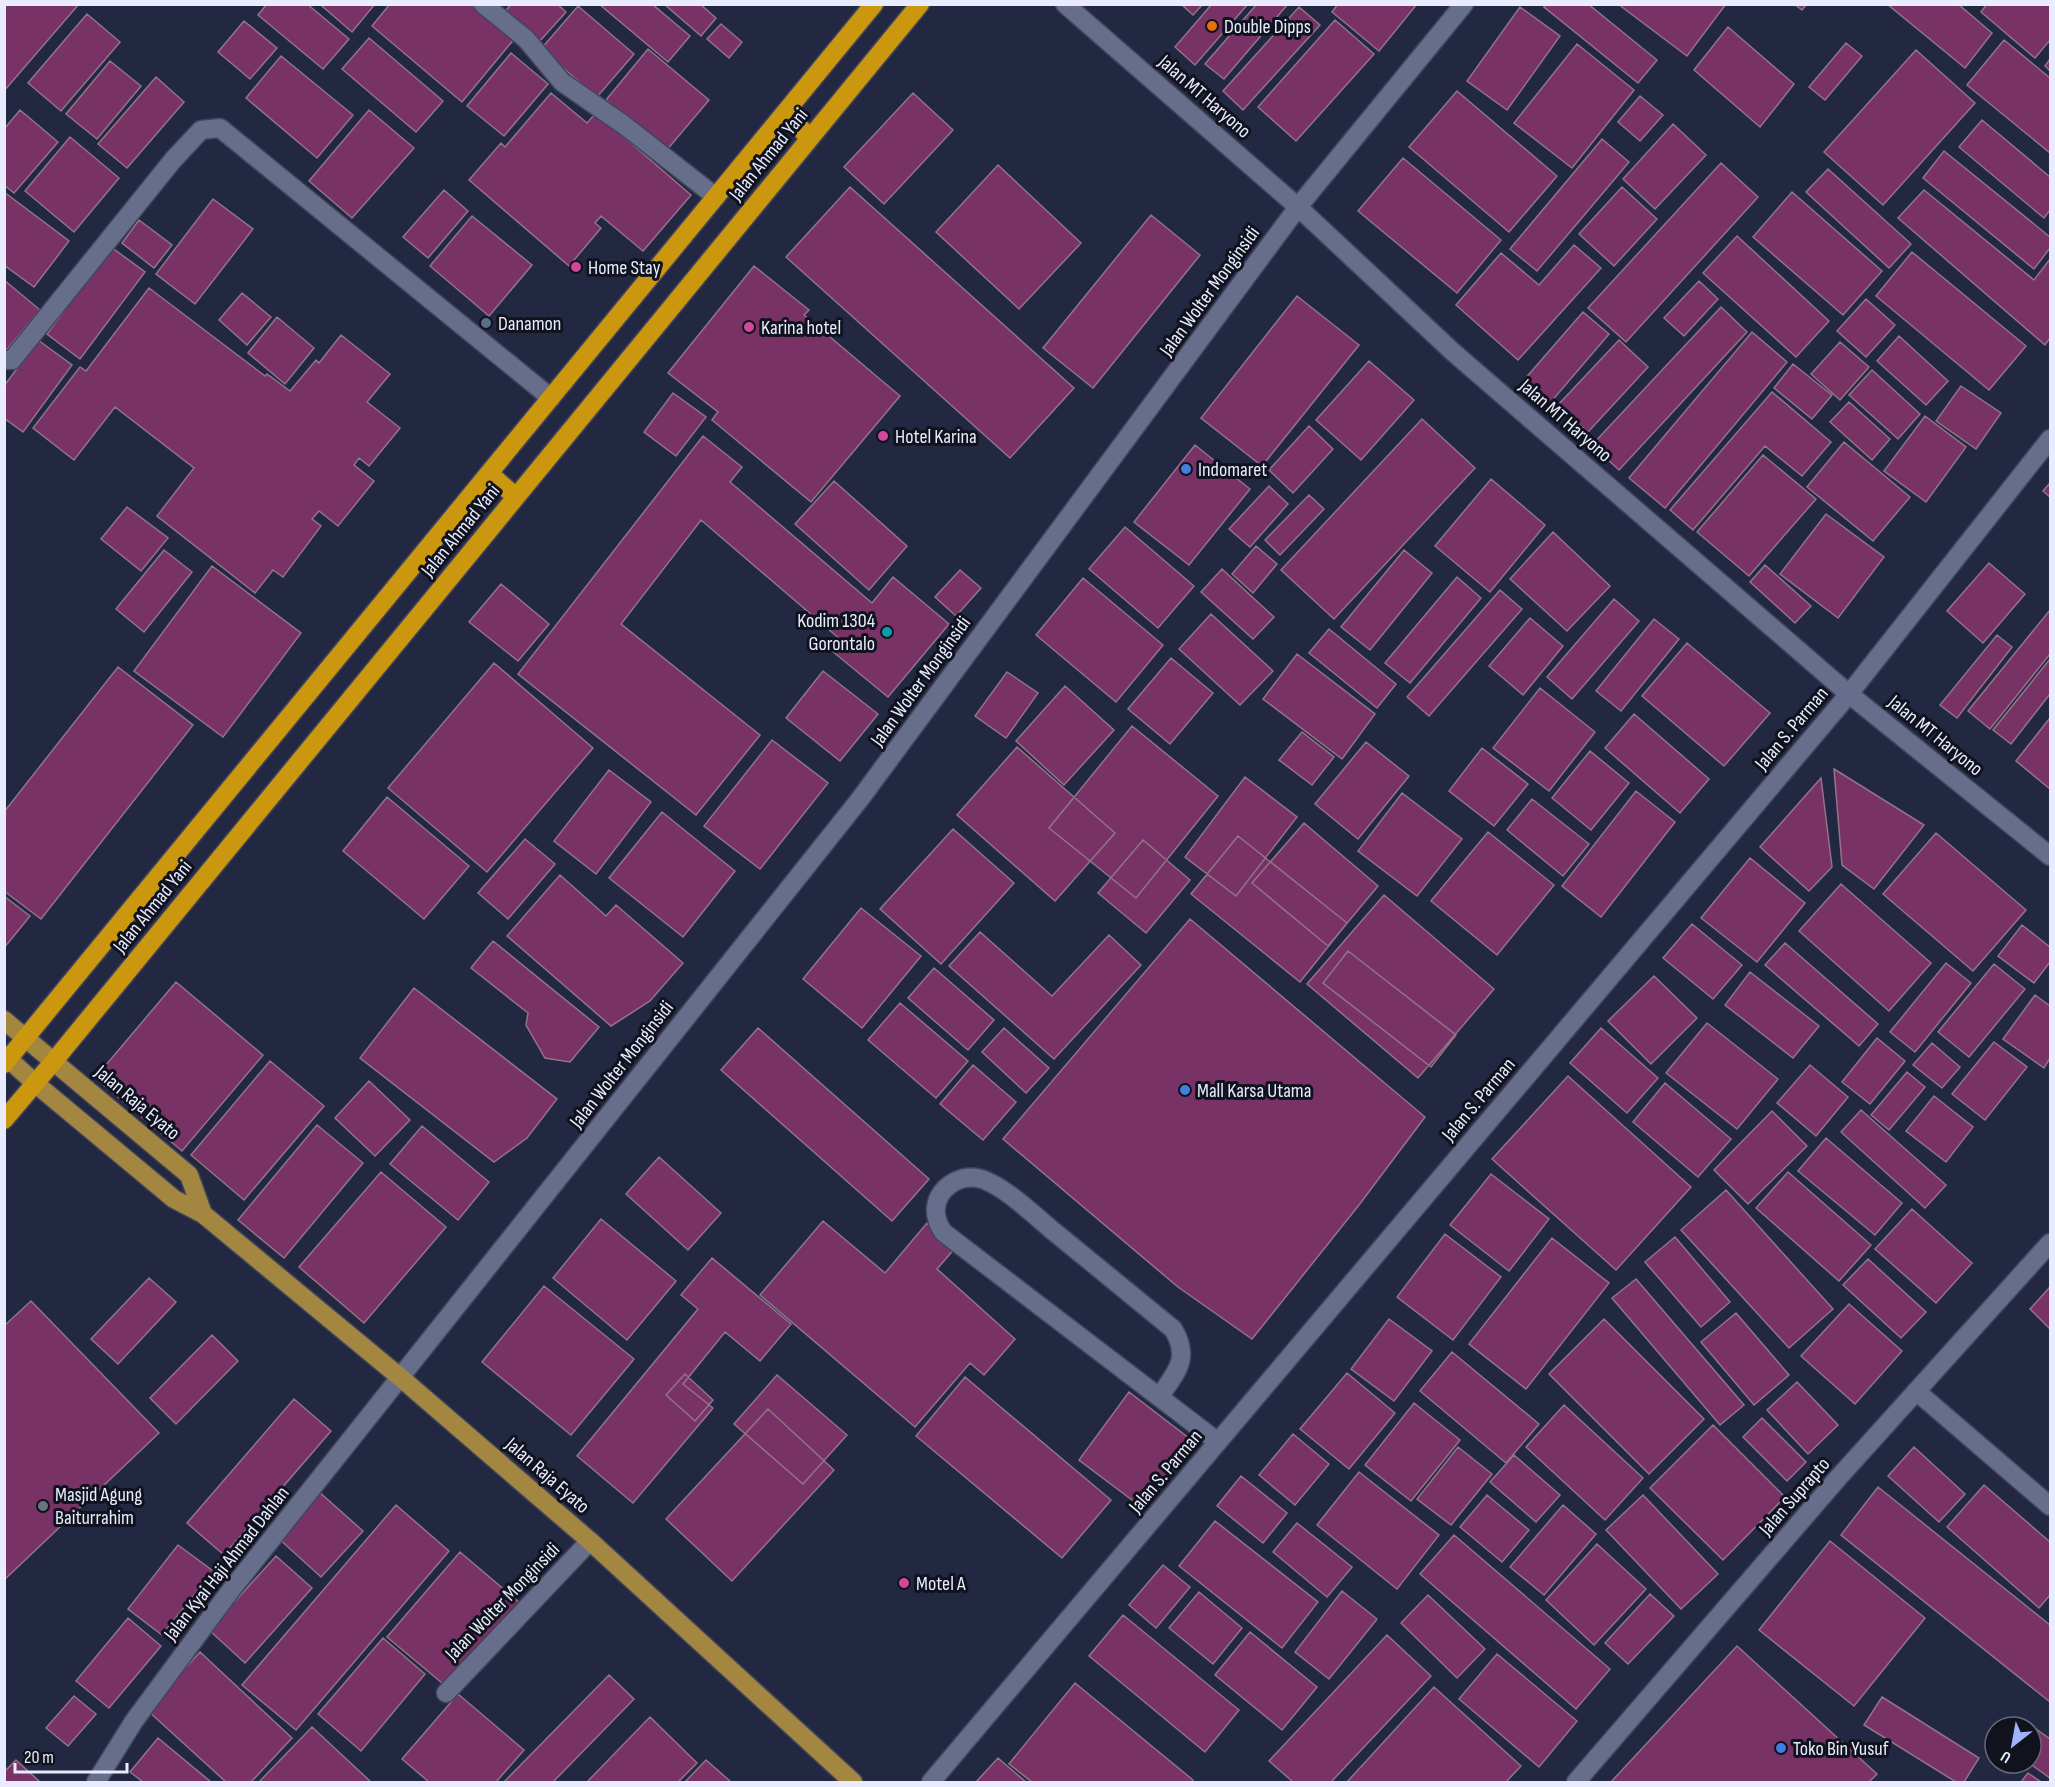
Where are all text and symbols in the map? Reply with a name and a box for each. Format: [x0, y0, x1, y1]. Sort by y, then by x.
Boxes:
place label: Double Dipps [1224, 15, 1311, 39]
marker: Double Dipps [1205, 19, 1219, 33]
street label: Jalan MT Haryono [1152, 49, 1255, 143]
street label: Jalan Ahmad Yani [724, 104, 813, 206]
street label: Jalan Wolter Monginsidi [1154, 222, 1265, 362]
place label: Home Stay [588, 256, 661, 280]
marker: Home Stay [569, 260, 583, 274]
place label: Danamon [498, 312, 561, 336]
marker: Danamon [479, 316, 493, 330]
place label: Karina hotel [761, 316, 841, 340]
marker: Karina hotel [742, 320, 756, 334]
street label: Jalan MT Haryono [1513, 373, 1616, 467]
place label: Hotel Karina [895, 425, 977, 449]
marker: Hotel Karina [876, 429, 890, 443]
place label: Indomaret [1198, 458, 1267, 482]
marker: Indomaret [1179, 462, 1193, 476]
street label: Jalan Ahmad Yani [416, 480, 505, 582]
place label: Kodim 1304 Gorontalo [797, 609, 875, 656]
street label: Jalan Wolter Monginsidi [865, 612, 976, 752]
marker: Kodim 1304 Gorontalo [880, 625, 894, 639]
street label: Jalan S. Parman [1749, 682, 1833, 776]
street label: Jalan MT Haryono [1883, 690, 1987, 781]
street label: Jalan Ahmad Yani [108, 856, 197, 958]
street label: Jalan Wolter Monginsidi [564, 996, 679, 1134]
street label: Jalan S. Parman [1436, 1053, 1520, 1147]
street label: Jalan Raja Eyato [89, 1060, 185, 1145]
place label: Mall Karsa Utama [1197, 1079, 1311, 1103]
marker: Mall Karsa Utama [1178, 1083, 1192, 1097]
street label: Jalan S. Parman [1123, 1425, 1207, 1519]
street label: Jalan Raja Eyato [500, 1432, 594, 1519]
street label: Jalan Suprapto [1754, 1453, 1835, 1541]
street label: Jalan Kyai Haji Ahmad Dahlan [158, 1482, 295, 1646]
place label: Masjid Agung Baiturrahim [55, 1483, 142, 1530]
marker: Masjid Agung Baiturrahim [36, 1499, 50, 1513]
street label: Jalan Wolter Monginsidi [440, 1538, 565, 1666]
place label: Motel A [916, 1572, 966, 1596]
marker: Motel A [897, 1576, 911, 1590]
north arrow [1983, 1715, 2043, 1775]
scale bar [15, 1736, 128, 1774]
place label: Toko Bin Yusuf [1793, 1737, 1889, 1761]
marker: Toko Bin Yusuf [1774, 1741, 1788, 1755]
text: U [1998, 1746, 2015, 1767]
text: 20 m [24, 1747, 54, 1768]

